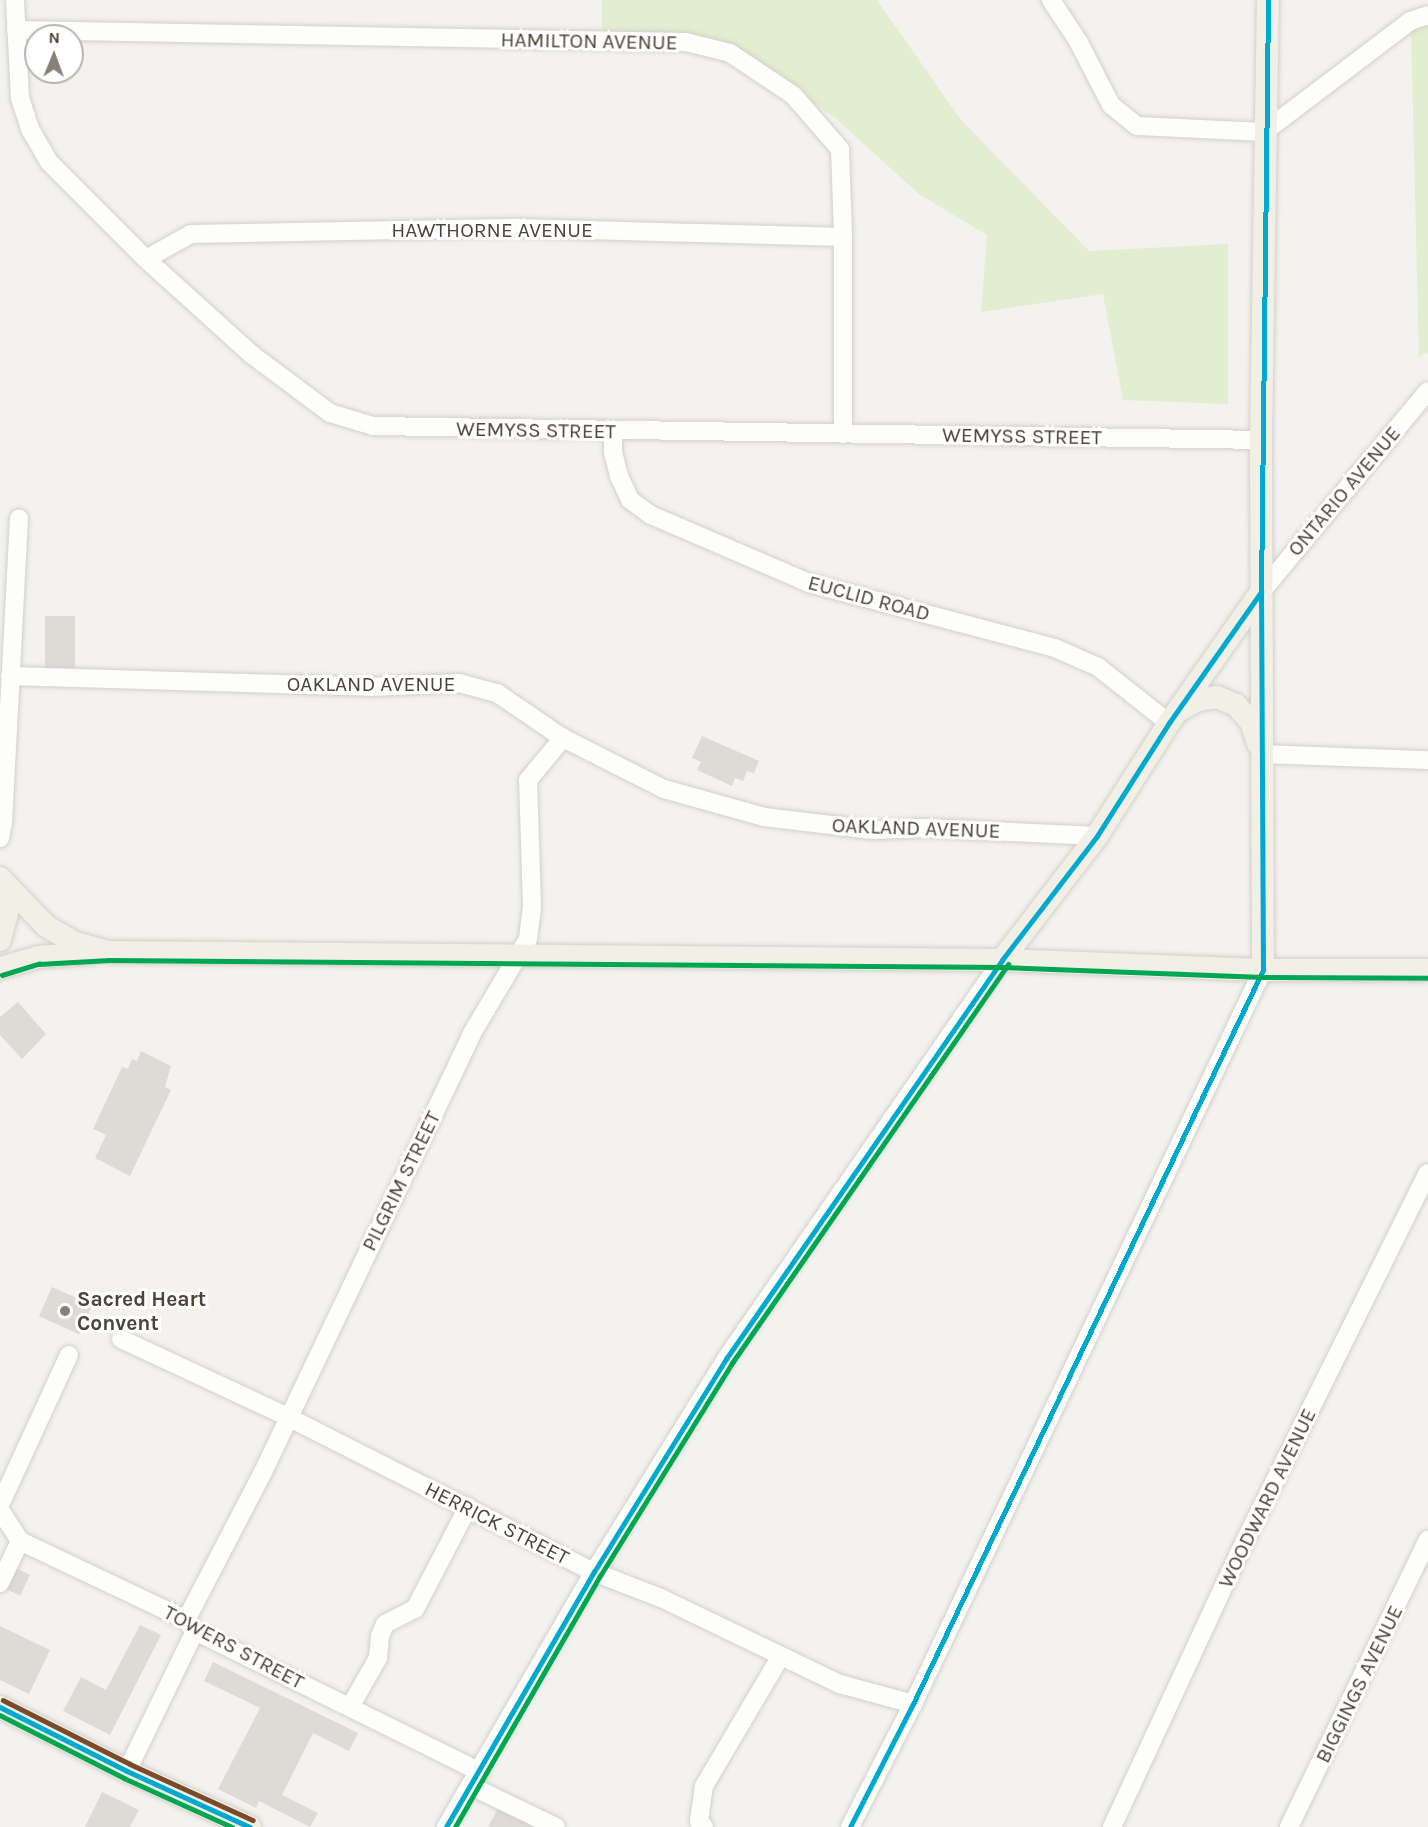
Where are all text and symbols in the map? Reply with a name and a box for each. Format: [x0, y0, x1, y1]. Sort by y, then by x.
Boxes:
north arrow [24, 24, 84, 84]
street label: HAMILTON AVENUE [500, 27, 678, 55]
text: N [48, 28, 60, 47]
street label: HAWTHORNE AVENUE [391, 217, 593, 243]
street label: WEMYSS STREET [456, 416, 616, 444]
street label: ONTARIO AVENUE [1282, 421, 1406, 561]
street label: WEMYSS STREET [942, 422, 1102, 450]
street label: EUCLID ROAD [805, 570, 933, 626]
street label: OAKLAND AVENUE [287, 671, 455, 697]
street label: OAKLAND AVENUE [831, 812, 1001, 844]
street label: PILGRIM STREET [356, 1107, 446, 1255]
place label: Sacred Heart Convent [77, 1286, 206, 1336]
marker: Sacred Heart Convent [58, 1304, 72, 1318]
street label: WOODWARD AVENUE [1213, 1404, 1321, 1592]
street label: HERRICK STREET [421, 1476, 573, 1570]
street label: TOWERS STREET [159, 1599, 309, 1695]
street label: BIGGINGS AVENUE [1310, 1601, 1408, 1767]

